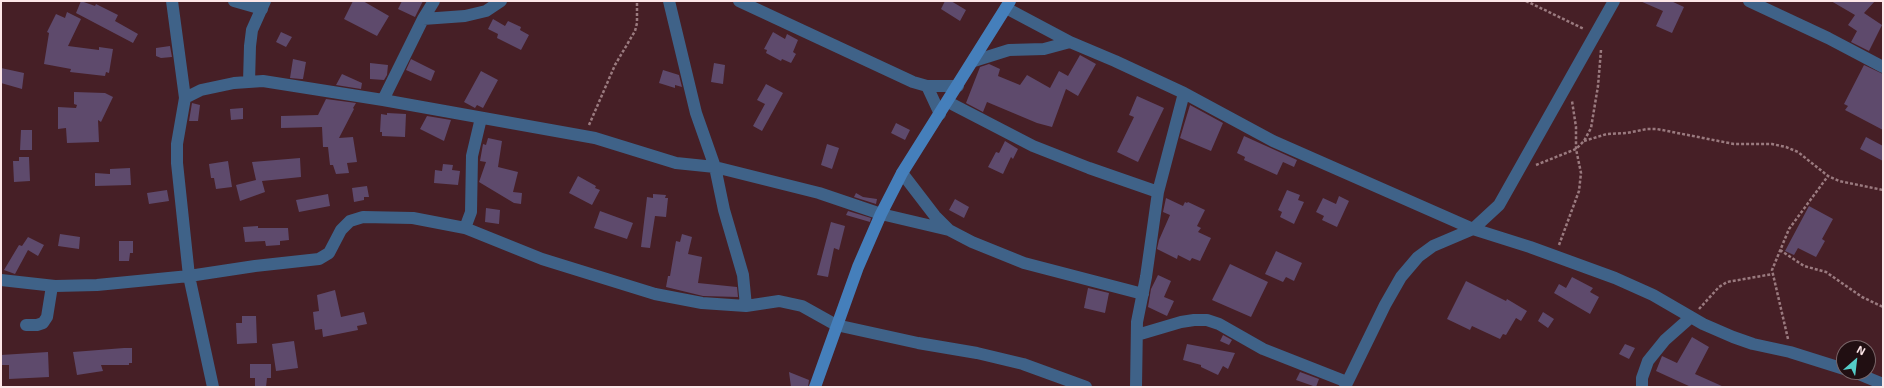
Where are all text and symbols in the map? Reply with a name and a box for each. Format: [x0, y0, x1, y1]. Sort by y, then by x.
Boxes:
north arrow [1836, 340, 1876, 380]
text: N [1855, 342, 1868, 357]

